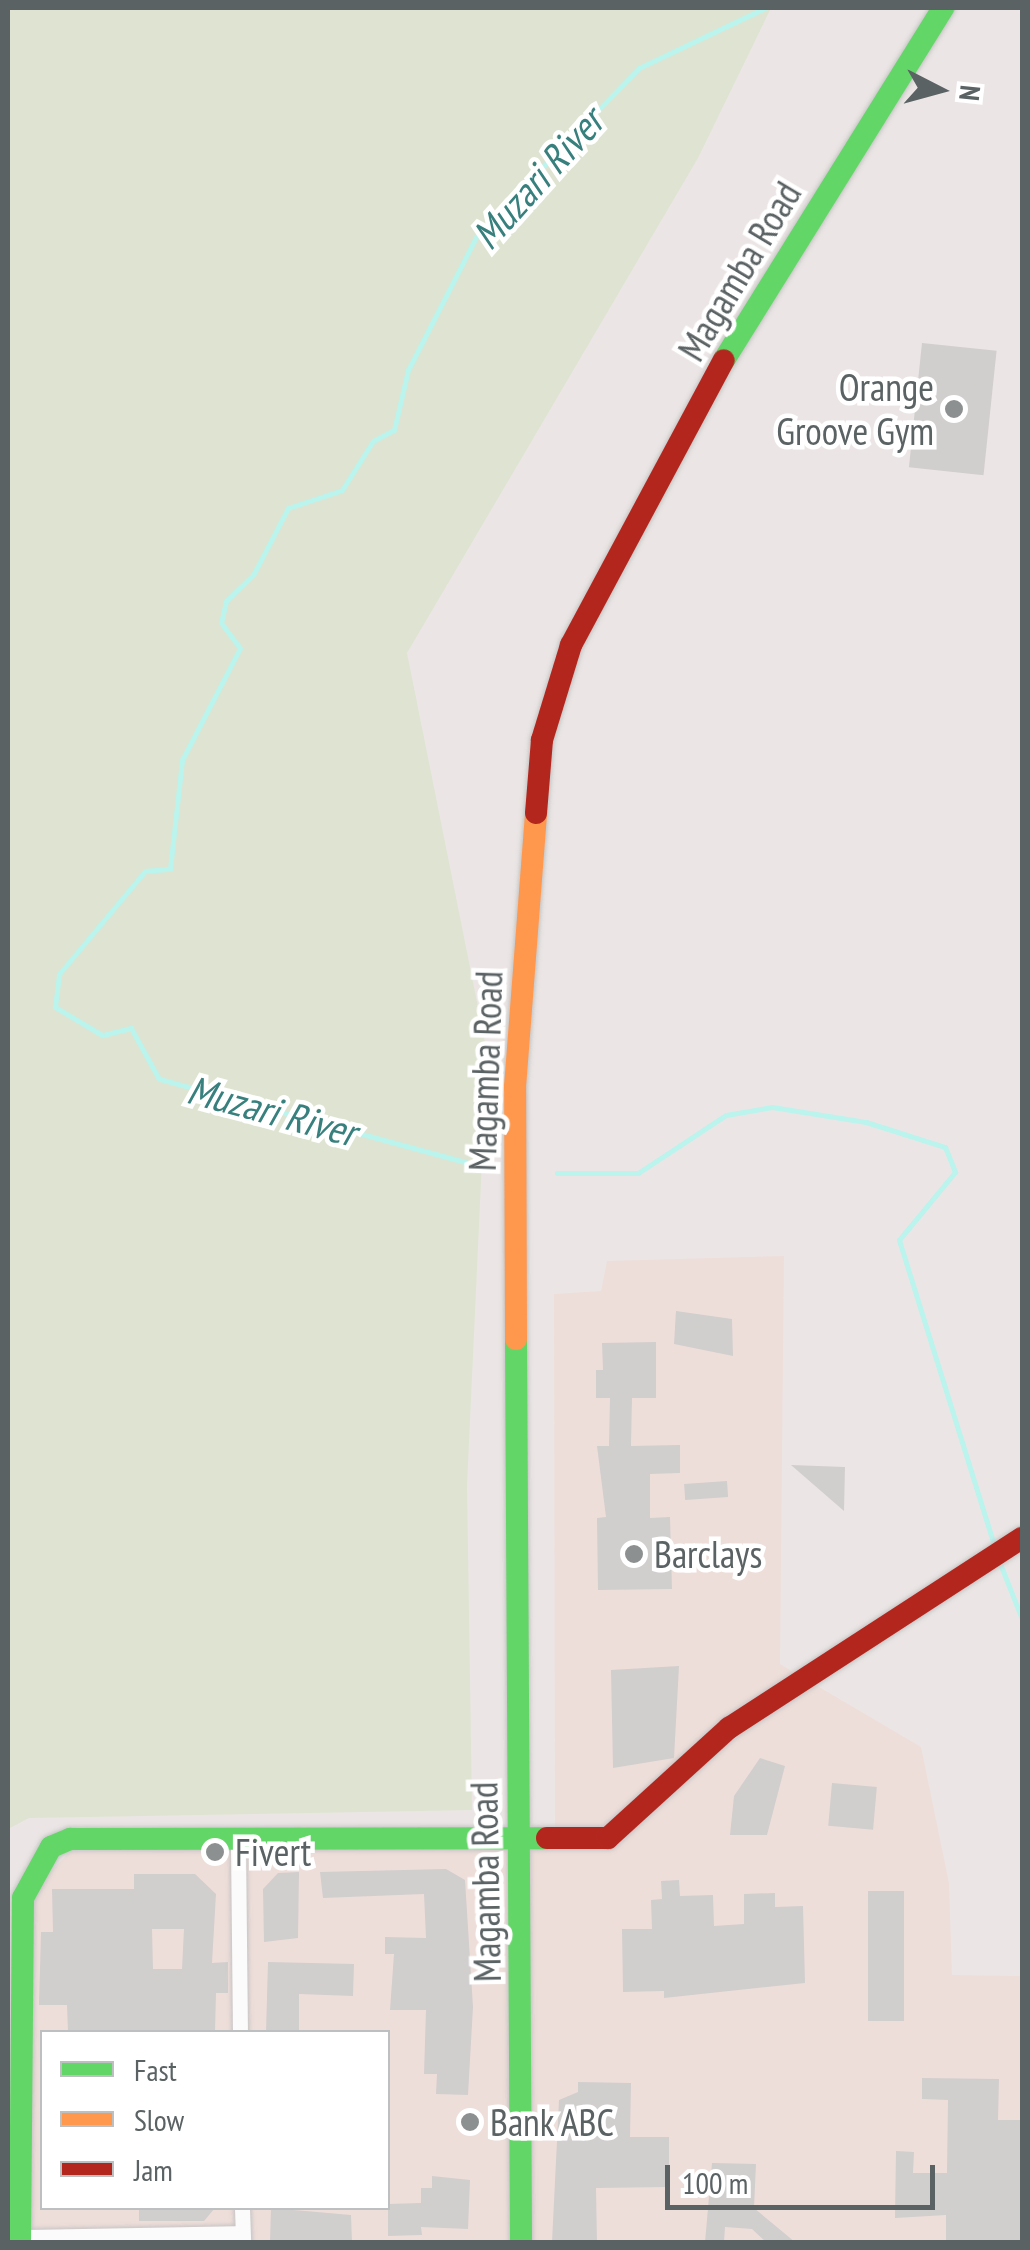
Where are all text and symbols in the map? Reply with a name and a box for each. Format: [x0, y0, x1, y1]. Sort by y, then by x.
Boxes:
north arrow [890, 40, 990, 140]
text: N [951, 84, 990, 103]
water label: Muzari River [462, 98, 612, 258]
street label: Magamba Road [668, 173, 810, 369]
place label: Orange Groove Gym [776, 364, 934, 454]
marker: Orange Groove Gym [943, 398, 965, 420]
street label: Magamba Road [459, 970, 511, 1172]
water label: Muzari River [183, 1065, 361, 1155]
place label: Barclays [654, 1531, 762, 1577]
marker: Barclays [623, 1543, 645, 1565]
street label: Magamba Road [460, 1781, 510, 1983]
place label: Fivert [235, 1829, 311, 1875]
marker: Fivert [204, 1841, 226, 1863]
legend [40, 2030, 390, 2210]
text: Fast [134, 2050, 177, 2089]
place label: Bank ABC [490, 2099, 616, 2145]
text: Slow [134, 2100, 184, 2139]
marker: Bank ABC [459, 2111, 481, 2133]
scale bar [670, 2145, 940, 2207]
text: Jam [134, 2150, 173, 2189]
text: 100 m [682, 2163, 748, 2202]

